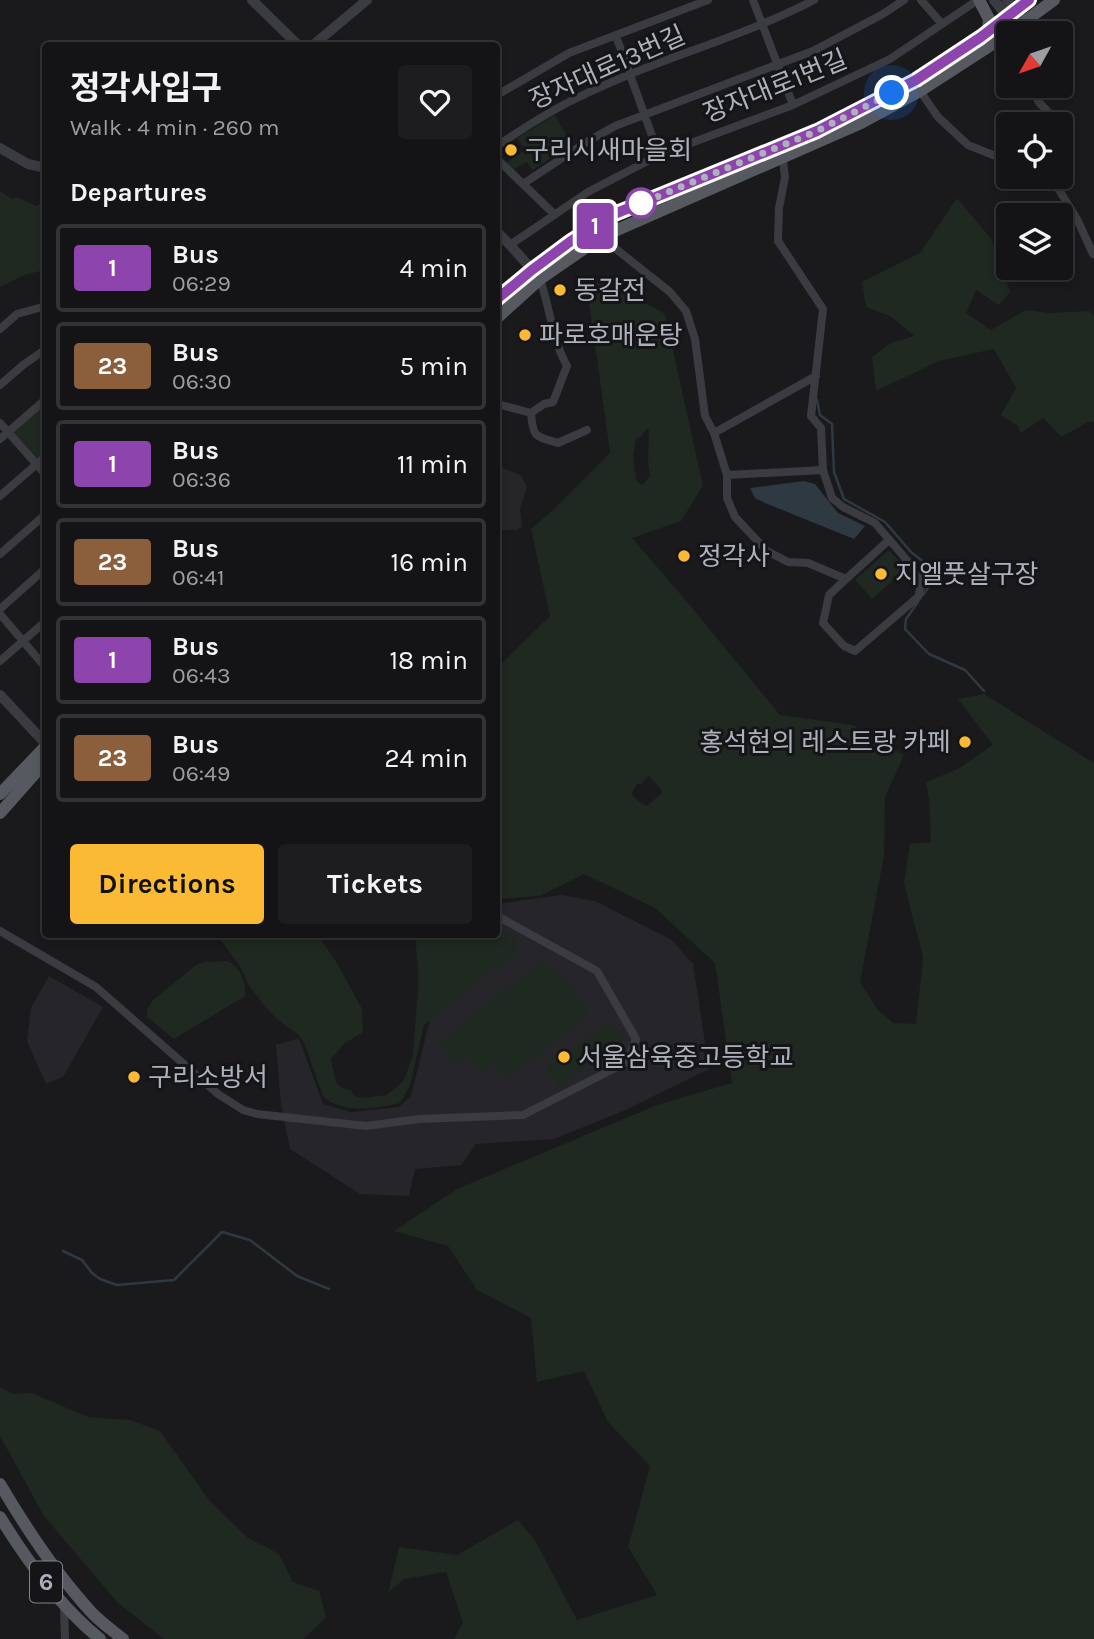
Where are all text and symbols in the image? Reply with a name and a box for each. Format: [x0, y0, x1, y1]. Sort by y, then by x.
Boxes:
street label: 장자대로13번길 [524, 19, 690, 116]
north arrow [996, 21, 1073, 98]
map controls [996, 21, 1073, 280]
street label: 장자대로1번길 [699, 44, 852, 129]
button: heart [398, 65, 472, 139]
text: 정각사입구 [70, 69, 222, 107]
your location [874, 75, 909, 110]
button: locate [996, 112, 1073, 189]
text: Walk · 4 min · 260 m [70, 114, 280, 141]
place label: 구리시새마을회 [525, 135, 692, 166]
marker: 구리시새마을회 [503, 142, 519, 158]
text: Departures [70, 177, 207, 208]
unlabelled marker [626, 188, 656, 218]
line badge: 1 [572, 203, 618, 249]
button: layers [996, 203, 1073, 280]
text: 1 [591, 212, 599, 240]
text: Bus [172, 239, 219, 270]
text: 4 min [400, 253, 468, 284]
text: 1 [108, 254, 117, 282]
text: 06:29 [172, 270, 231, 297]
place label: 동갈전 [574, 275, 646, 306]
marker: 동갈전 [552, 282, 568, 298]
place label: 파로호매운탕 [539, 320, 683, 351]
marker: 파로호매운탕 [517, 327, 533, 343]
text: Bus [172, 337, 219, 368]
text: 5 min [399, 351, 468, 382]
text: 23 [98, 352, 127, 380]
text: 06:30 [172, 368, 231, 395]
text: Bus [172, 435, 219, 466]
text: 11 min [397, 449, 468, 480]
text: 1 [108, 450, 117, 478]
text: 06:36 [172, 466, 231, 493]
text: Bus [172, 533, 219, 564]
place label: 정각사 [698, 541, 770, 572]
text: 16 min [391, 547, 468, 578]
text: 23 [98, 548, 127, 576]
marker: 정각사 [676, 548, 692, 564]
place label: 지엘풋살구장 [895, 559, 1039, 590]
text: 06:41 [172, 564, 225, 591]
marker: 지엘풋살구장 [873, 566, 889, 582]
text: Bus [172, 631, 219, 662]
text: 18 min [389, 645, 468, 676]
text: 1 [108, 646, 117, 674]
text: 06:43 [172, 662, 231, 689]
place label: 홍석현의 레스트랑 카페 [699, 727, 951, 758]
text: Bus [172, 729, 219, 760]
marker: 홍석현의 레스트랑 카페 [957, 734, 973, 750]
text: 24 min [384, 743, 468, 774]
text: 23 [98, 744, 127, 772]
text: 06:49 [172, 760, 230, 787]
button: Directions [70, 844, 264, 924]
button: Tickets [278, 844, 472, 924]
place label: 서울삼육중고등학교 [578, 1042, 793, 1073]
marker: 서울삼육중고등학교 [556, 1049, 572, 1065]
place label: 구리소방서 [148, 1062, 268, 1093]
marker: 구리소방서 [126, 1069, 142, 1085]
road number: 6 [30, 1562, 62, 1602]

